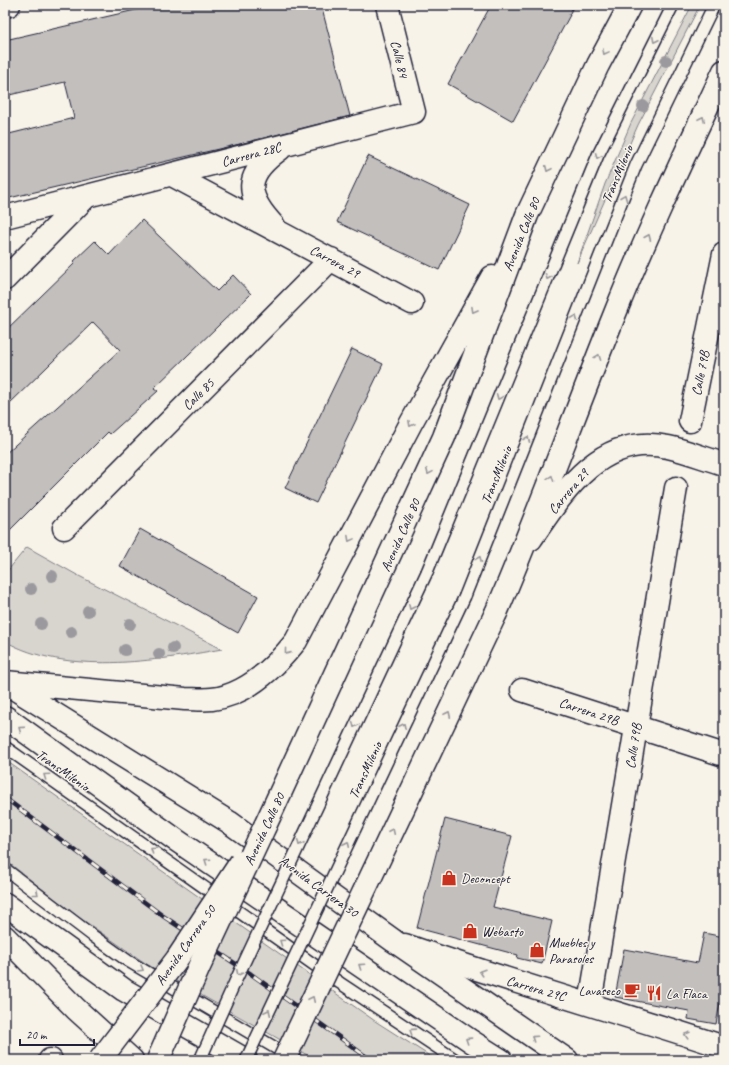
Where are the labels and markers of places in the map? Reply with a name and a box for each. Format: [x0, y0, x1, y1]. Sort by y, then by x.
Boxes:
shop icon: Deconcept [440, 869, 458, 887]
place label: Deconcept [461, 870, 511, 887]
shop icon: Webasto [461, 922, 479, 940]
place label: Webasto [482, 923, 524, 940]
place label: Muebles y Parasoles [549, 934, 596, 967]
shop icon: Muebles y Parasoles [528, 941, 546, 959]
cafe icon: Lavaseco [623, 981, 641, 999]
place label: Lavaseco [578, 982, 621, 999]
restaurant icon: La Flaca [645, 984, 663, 1002]
place label: La Flaca [666, 985, 708, 1002]

